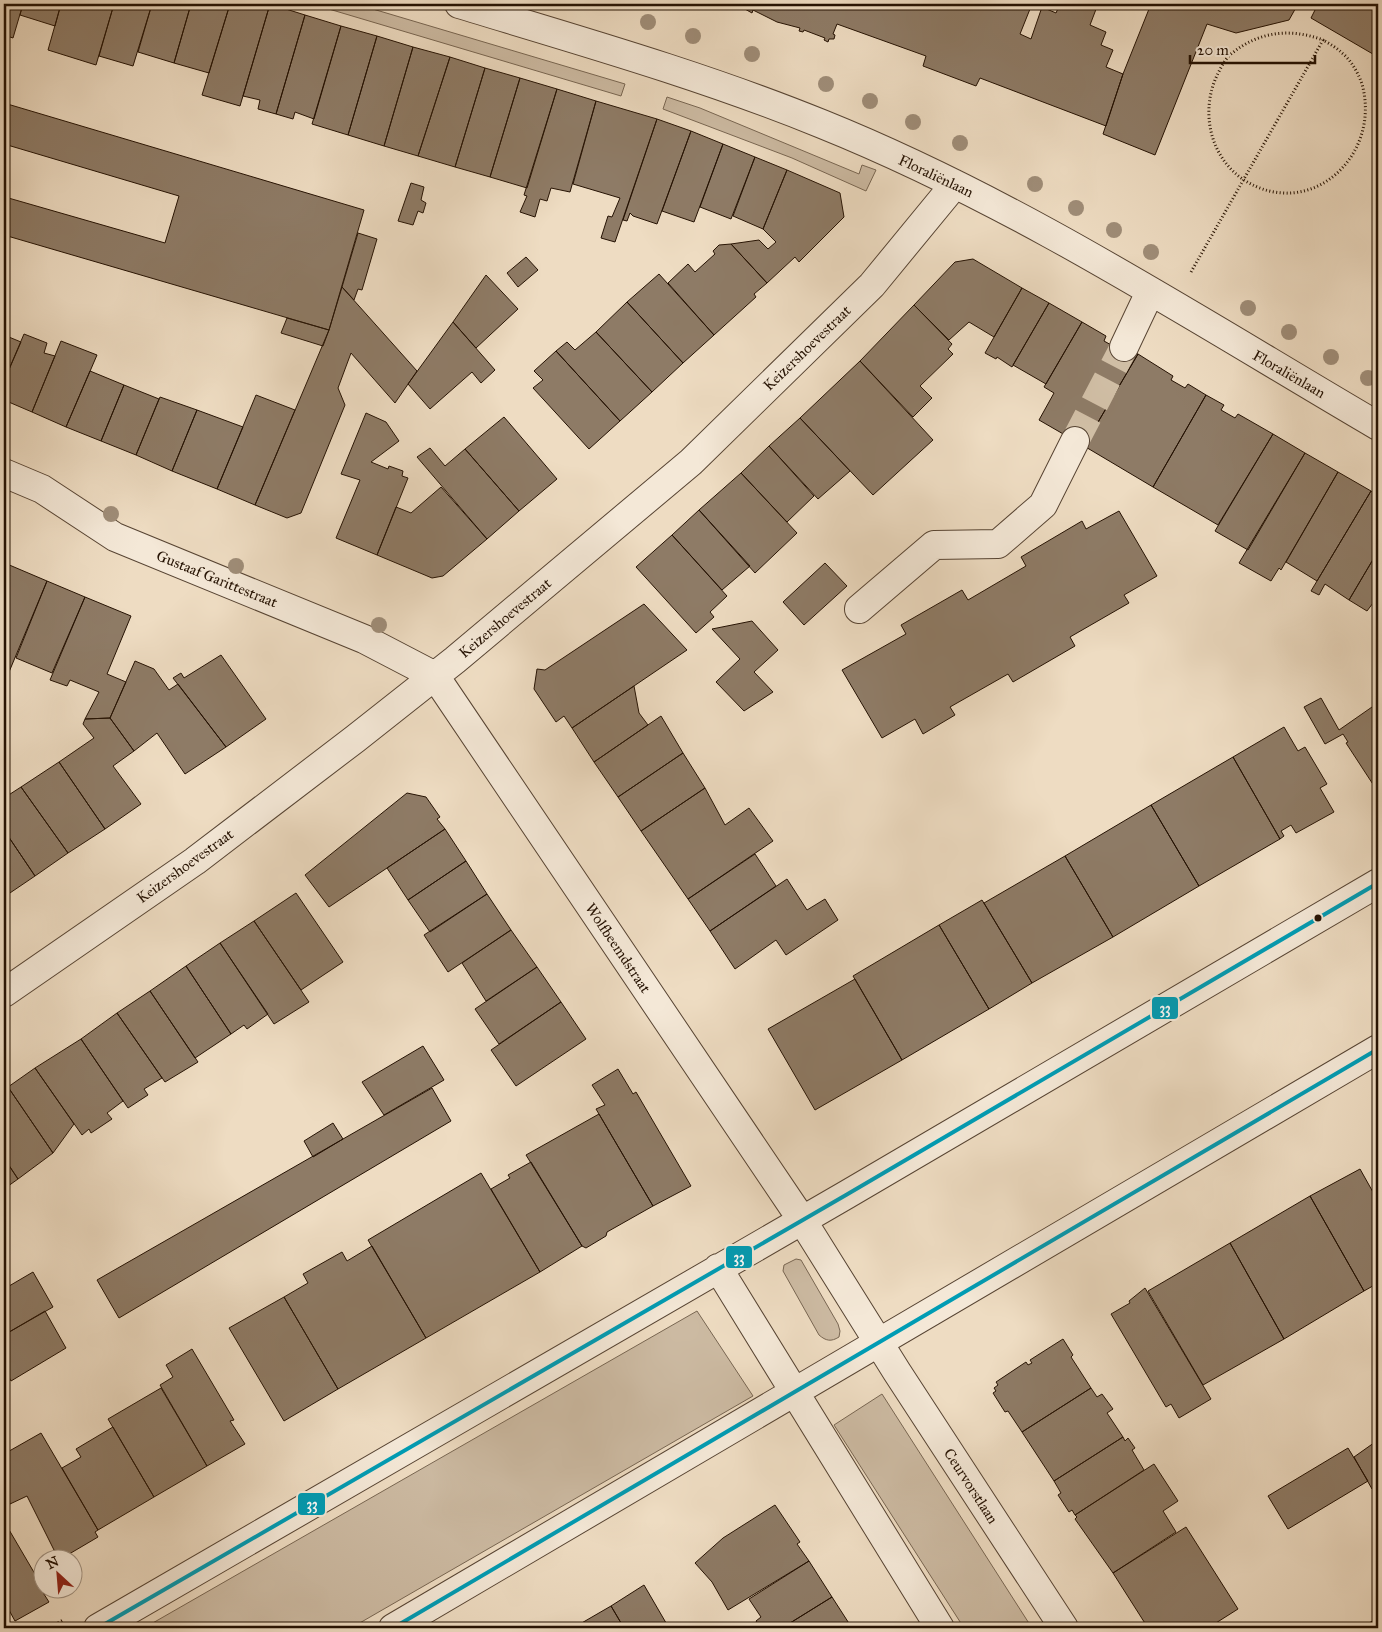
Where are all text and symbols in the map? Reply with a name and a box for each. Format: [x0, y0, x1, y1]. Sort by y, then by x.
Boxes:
scale bar [1190, 32, 1314, 64]
text: 20 m [1197, 41, 1229, 59]
street label: Floraliënlaan [896, 151, 976, 201]
street label: Keizershoevestraat [759, 301, 855, 394]
street label: Floraliënlaan [1250, 346, 1328, 402]
street label: Gustaaf Garittestraat [154, 547, 281, 612]
street label: Keizershoevestraat [455, 574, 555, 662]
street label: Keizershoevestraat [133, 825, 237, 907]
street label: Wolfbeemdstraat [581, 900, 655, 997]
unlabelled marker [1313, 913, 1323, 923]
line badge: 33 [1151, 996, 1179, 1020]
text: 33 [1159, 1000, 1171, 1018]
line badge: 33 [725, 1245, 753, 1269]
text: 33 [733, 1249, 745, 1267]
street label: Ceurvorstlaan [940, 1445, 1002, 1527]
line badge: 33 [297, 1492, 326, 1516]
text: 33 [306, 1496, 318, 1514]
north arrow [32, 1550, 82, 1600]
text: N [43, 1552, 62, 1573]

